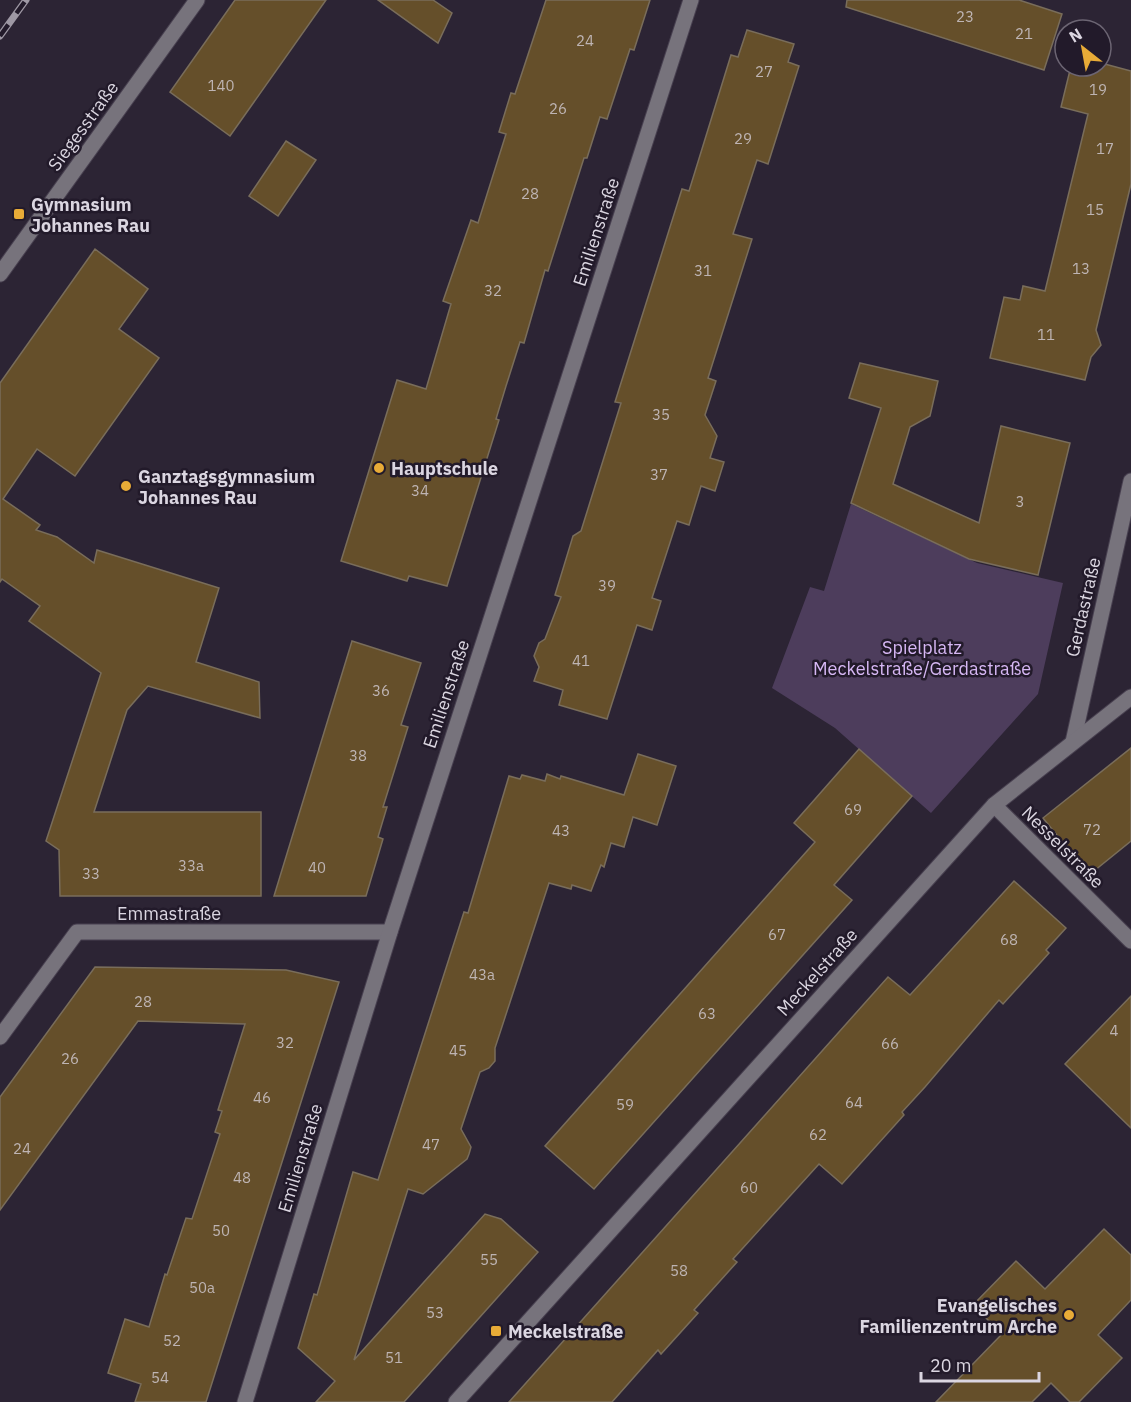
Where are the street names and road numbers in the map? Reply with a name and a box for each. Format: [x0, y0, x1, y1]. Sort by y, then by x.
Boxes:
street label: Siegesstraße [43, 77, 123, 175]
street label: Emilienstraße [568, 175, 624, 289]
street label: Gerdastraße [1060, 555, 1106, 659]
street label: Emilienstraße [418, 637, 474, 751]
street label: Nesselstraße [1017, 801, 1109, 893]
street label: Emmastraße [117, 902, 221, 925]
street label: Meckelstraße [772, 923, 862, 1021]
street label: Emilienstraße [273, 1101, 328, 1215]

